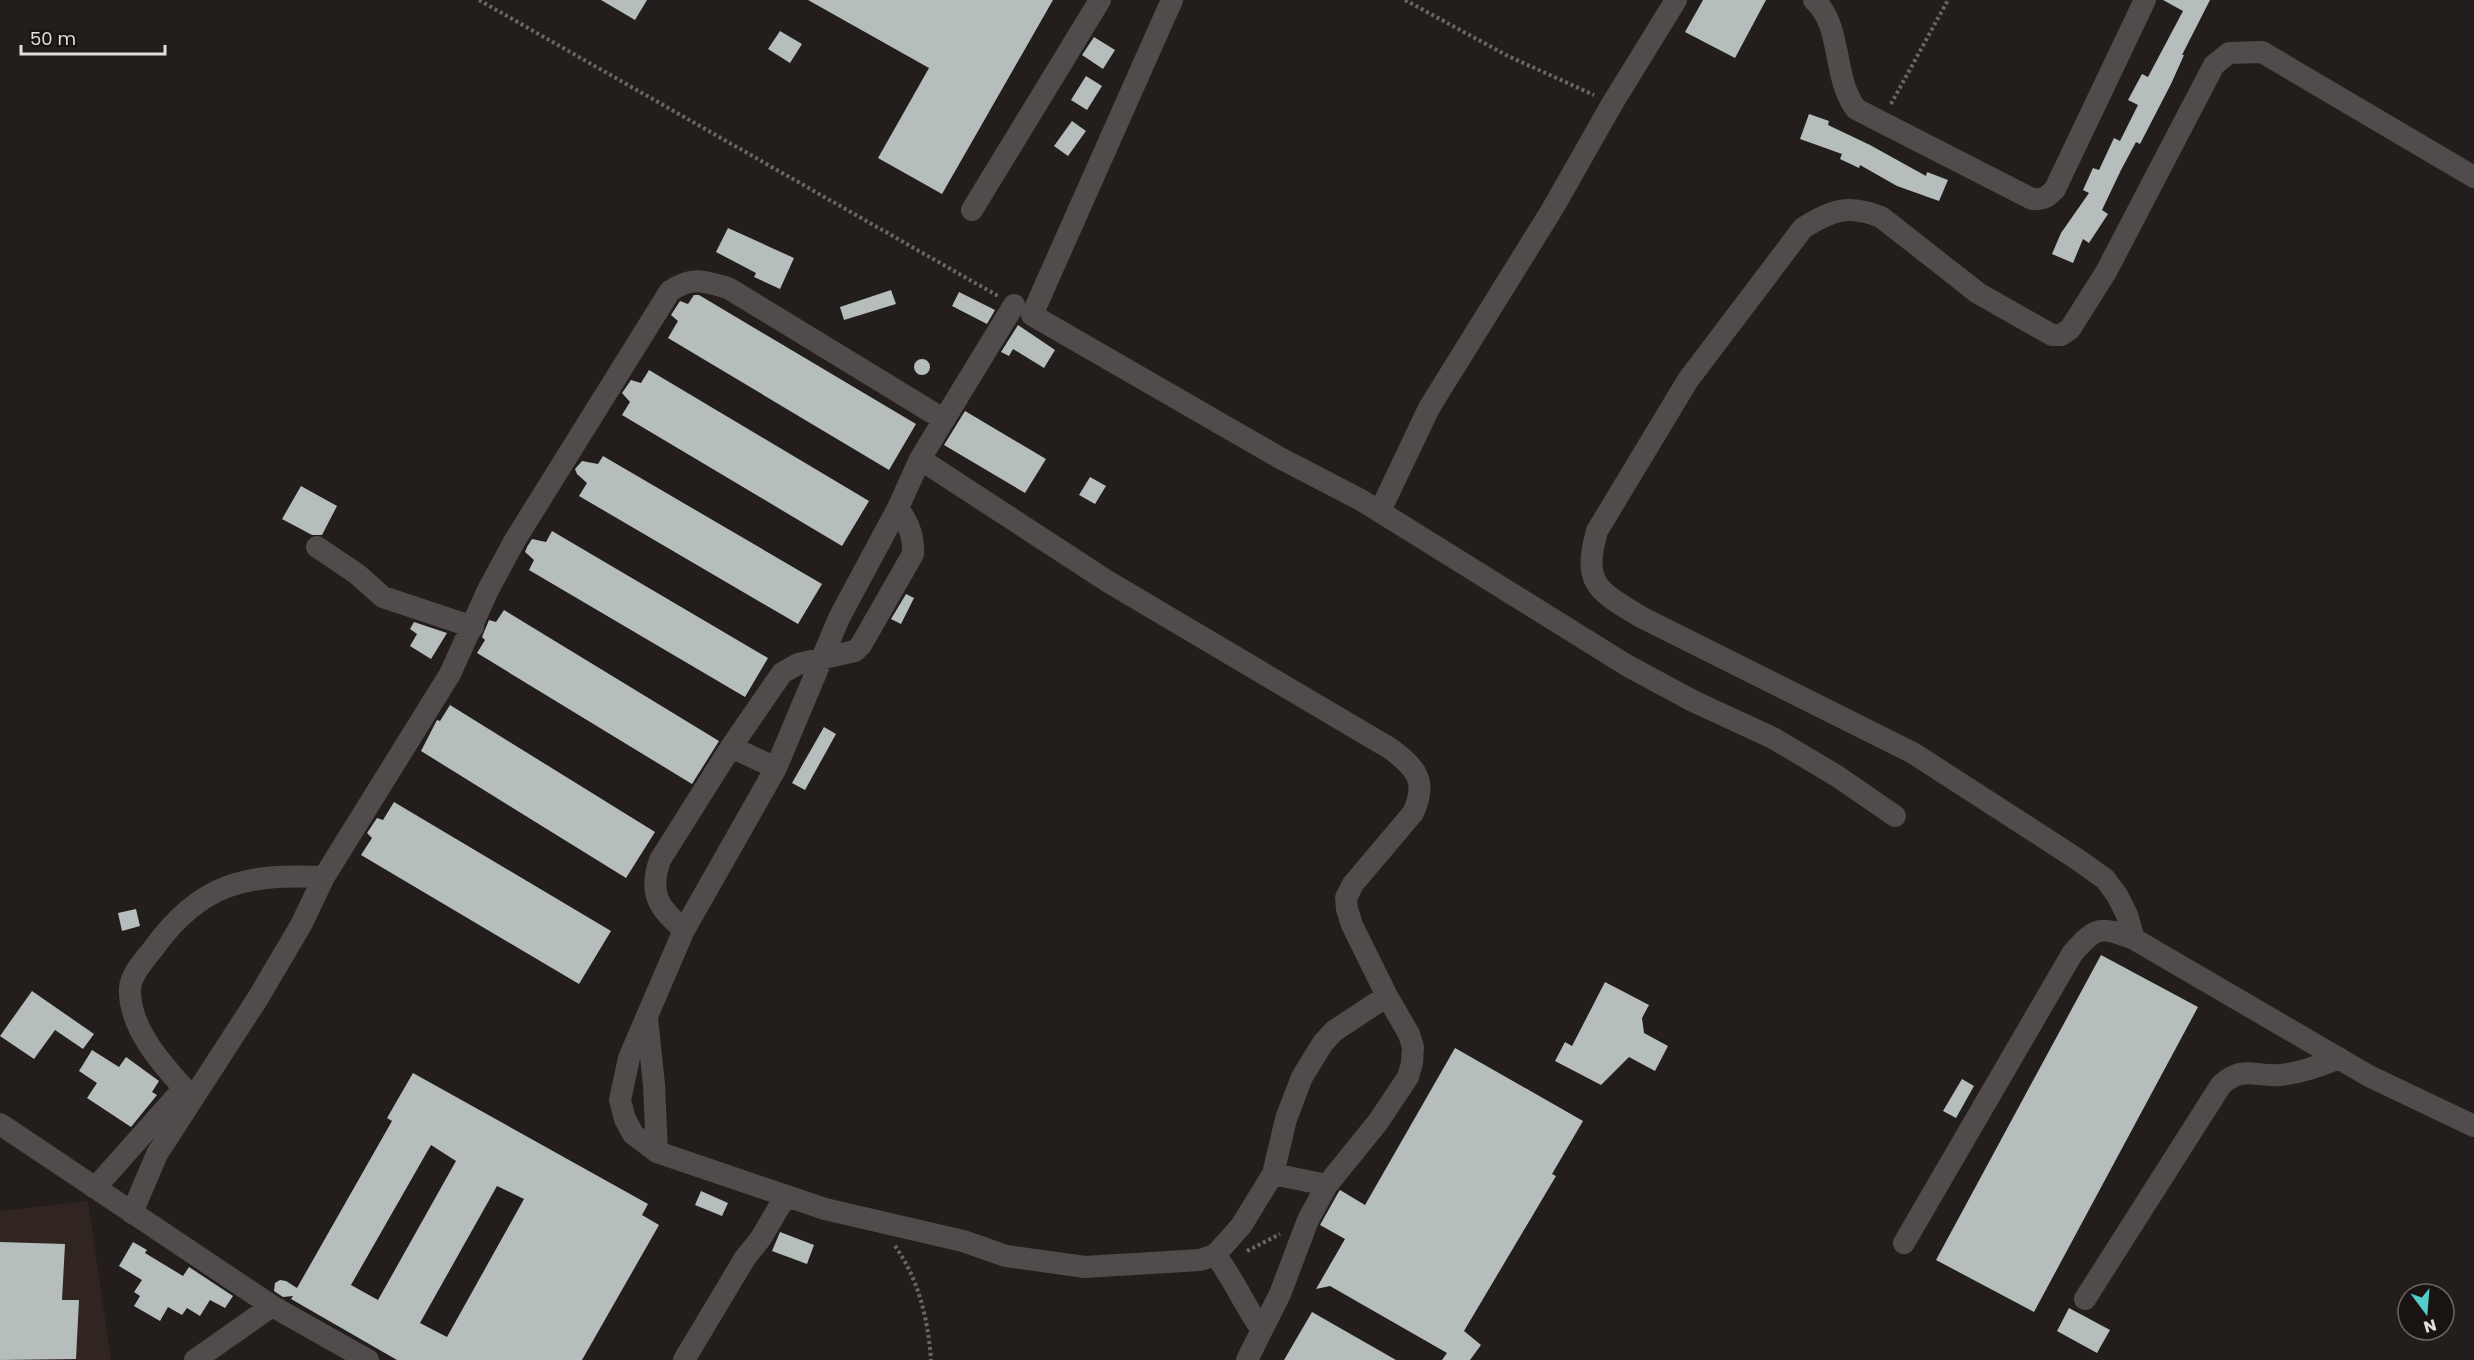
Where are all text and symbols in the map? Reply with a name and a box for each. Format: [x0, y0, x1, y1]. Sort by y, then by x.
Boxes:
scale bar [21, 18, 165, 56]
text: 50 m [30, 26, 76, 51]
north arrow [2396, 1282, 2456, 1342]
text: N [2421, 1313, 2439, 1339]

